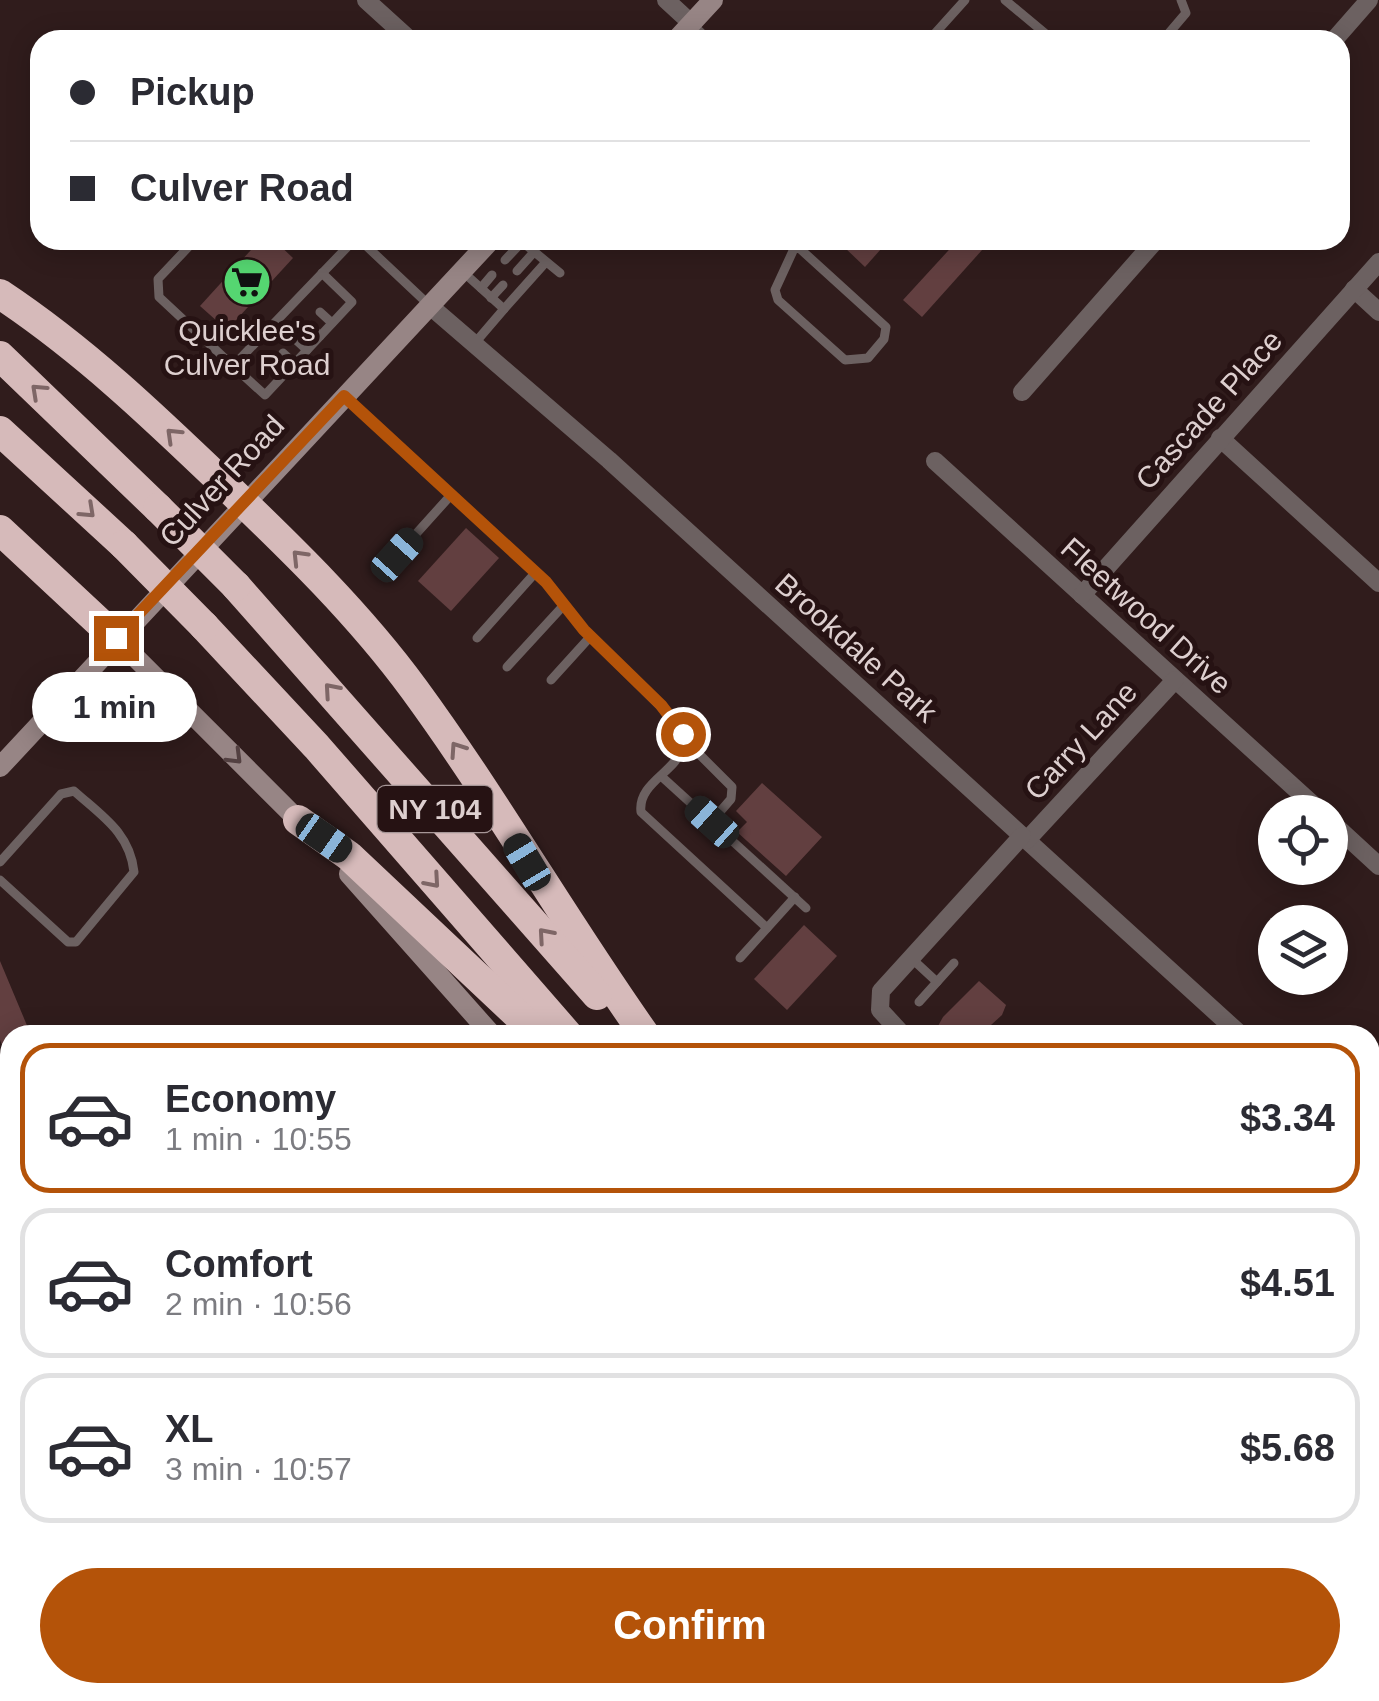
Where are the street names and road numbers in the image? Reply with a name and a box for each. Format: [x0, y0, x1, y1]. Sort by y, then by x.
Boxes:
street label: Cascade Place [1129, 324, 1288, 496]
street label: Culver Road [153, 408, 291, 553]
street label: Fleetwood Drive [1055, 531, 1238, 700]
street label: Brookdale Park [769, 567, 944, 729]
street label: Carry Lane [1018, 675, 1143, 806]
road number: NY 104 [378, 786, 492, 832]

